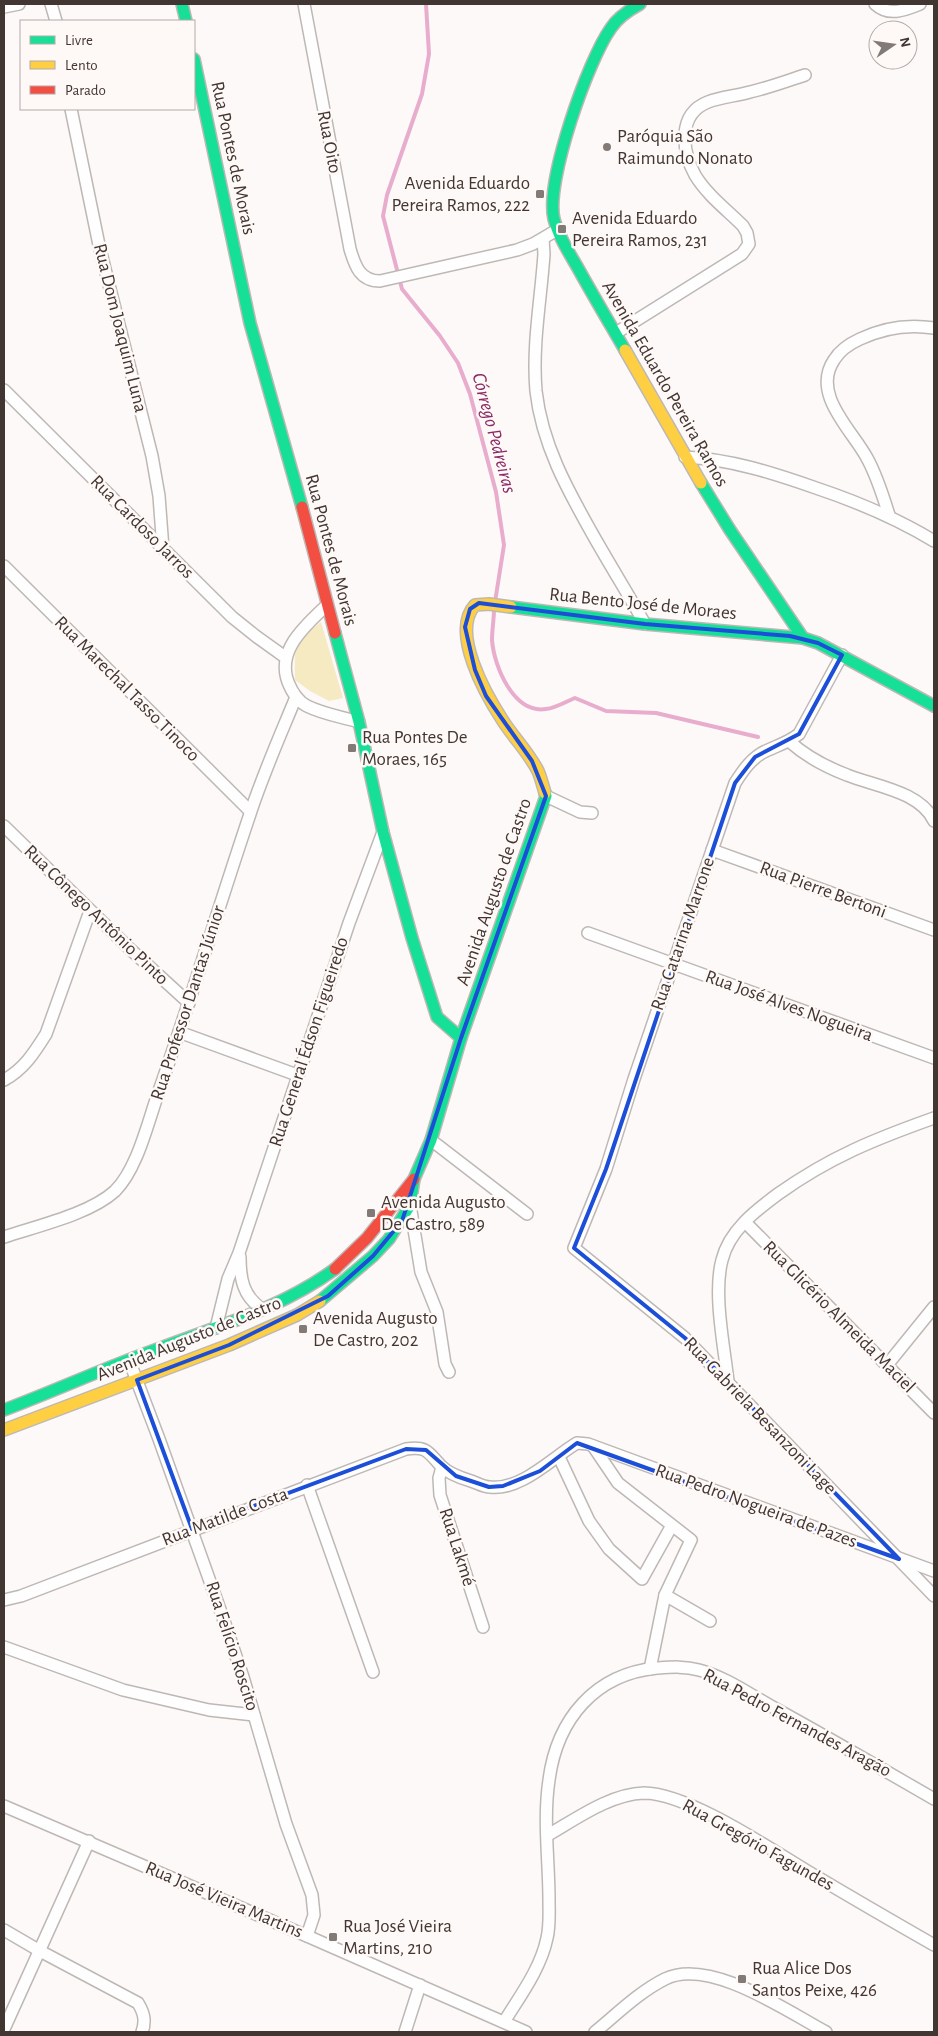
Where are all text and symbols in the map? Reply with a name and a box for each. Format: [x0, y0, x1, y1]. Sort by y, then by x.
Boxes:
legend [20, 20, 195, 110]
north arrow [868, 20, 918, 70]
text: Livre [65, 33, 93, 48]
text: N [897, 36, 913, 49]
text: Lento [65, 58, 98, 73]
street label: Rua Pontes de Morais [207, 80, 259, 236]
text: Parado [65, 83, 106, 98]
street label: Rua Oito [314, 109, 344, 175]
place label: Paróquia São Raimundo Nonato [617, 127, 753, 168]
marker: Paróquia São Raimundo Nonato [601, 141, 613, 153]
place label: Avenida Eduardo Pereira Ramos, 222 [391, 174, 530, 215]
marker: Avenida Eduardo Pereira Ramos, 222 [534, 188, 546, 200]
place label: Avenida Eduardo Pereira Ramos, 231 [572, 209, 708, 250]
marker: Avenida Eduardo Pereira Ramos, 231 [556, 223, 568, 235]
street label: Rua Dom Joaquim Luna [90, 242, 150, 415]
street label: Avenida Eduardo Pereira Ramos [598, 278, 732, 490]
water label: Córrego Pedreiras [468, 371, 520, 496]
street label: Rua Cardoso Jarros [87, 472, 197, 582]
street label: Rua Pontes de Morais [302, 472, 360, 628]
street label: Rua Bento José de Moraes [548, 585, 738, 623]
street label: Rua Marechal Tasso Tinoco [51, 613, 203, 765]
place label: Rua Pontes De Moraes, 165 [362, 728, 468, 769]
marker: Rua Pontes De Moraes, 165 [346, 742, 358, 754]
street label: Avenida Augusto de Castro [453, 796, 535, 988]
street label: Rua Cônego Antônio Pinto [20, 841, 172, 989]
street label: Rua Catarina Marrone [648, 855, 718, 1013]
street label: Rua Pierre Bertoni [757, 858, 889, 922]
street label: Rua Professor Dantas Júnior [147, 903, 229, 1103]
street label: Rua General Édson Figueiredo [264, 934, 352, 1149]
street label: Rua José Alves Nogueira [703, 967, 876, 1045]
place label: Avenida Augusto De Castro, 589 [381, 1193, 506, 1234]
marker: Avenida Augusto De Castro, 589 [365, 1207, 377, 1219]
street label: Rua Glicério Almeida Maciel [759, 1237, 919, 1397]
street label: Avenida Augusto de Castro [94, 1293, 284, 1385]
place label: Avenida Augusto De Castro, 202 [313, 1309, 438, 1350]
marker: Avenida Augusto De Castro, 202 [297, 1323, 309, 1335]
street label: Rua Gabriela Besanzoni Lage [680, 1334, 840, 1498]
street label: Rua Pedro Nogueira de Pazes [653, 1461, 859, 1551]
street label: Rua Matilde Costa [159, 1484, 291, 1550]
street label: Rua Lakmé [435, 1506, 479, 1588]
street label: Rua Felício Roscito [202, 1579, 262, 1713]
street label: Rua Pedro Fernandes Aragão [700, 1665, 894, 1781]
street label: Rua Gregório Fagundes [679, 1796, 837, 1894]
street label: Rua José Vieira Martins [142, 1858, 306, 1942]
place label: Rua José Vieira Martins, 210 [343, 1917, 452, 1958]
marker: Rua José Vieira Martins, 210 [327, 1931, 339, 1943]
place label: Rua Alice Dos Santos Peixe, 426 [752, 1959, 877, 2000]
marker: Rua Alice Dos Santos Peixe, 426 [736, 1973, 748, 1985]

